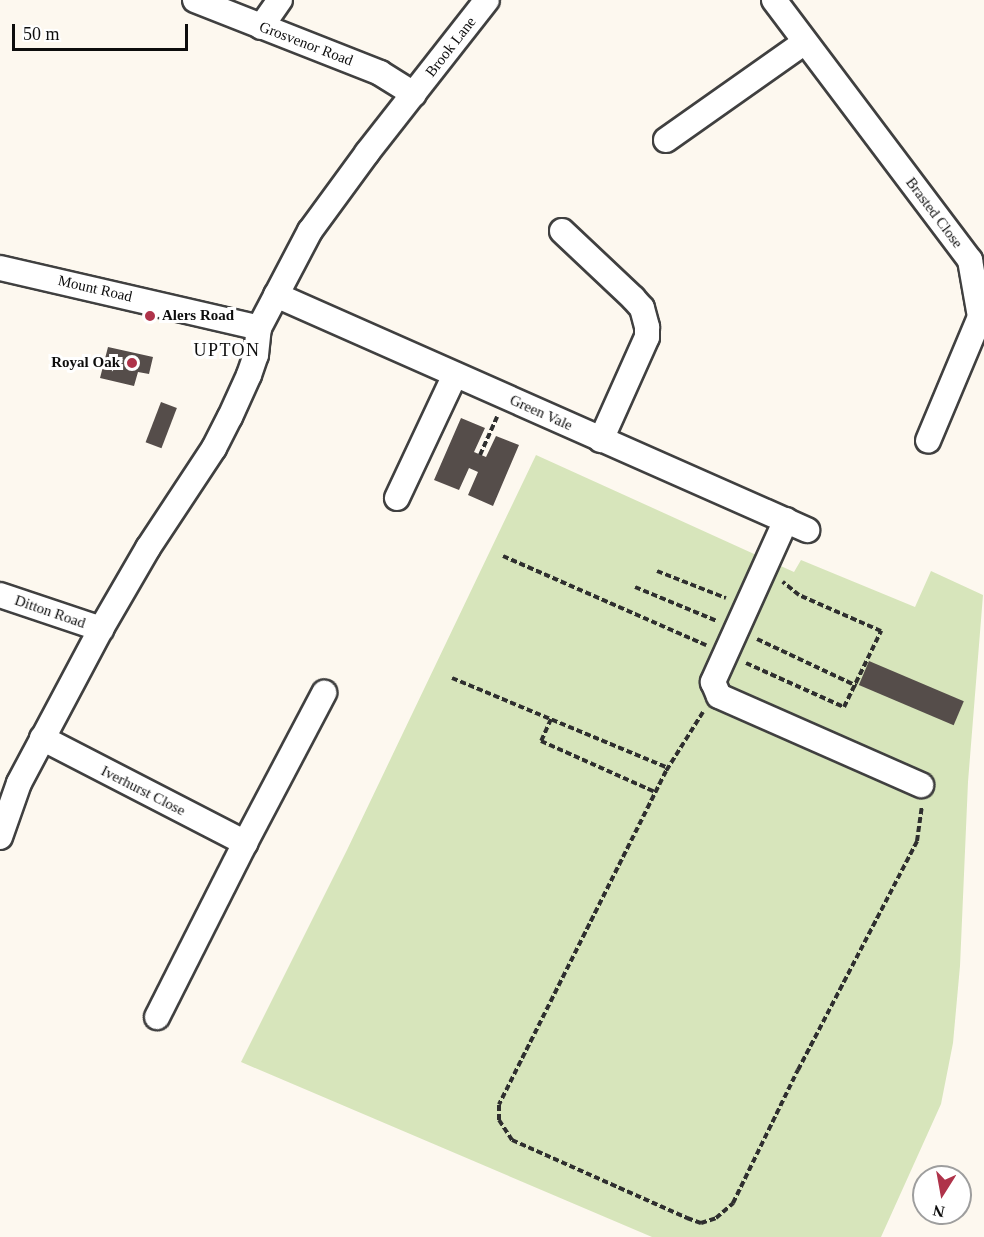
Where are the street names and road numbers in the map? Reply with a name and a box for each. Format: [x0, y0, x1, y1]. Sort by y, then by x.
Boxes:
street label: Brook Lane [422, 13, 480, 81]
street label: Grosvenor Road [257, 18, 355, 70]
street label: Brasted Close [902, 174, 966, 252]
street label: Mount Road [56, 272, 134, 306]
street label: Green Vale [507, 391, 575, 435]
street label: Ditton Road [12, 591, 88, 633]
street label: Iverhurst Close [98, 762, 188, 820]

